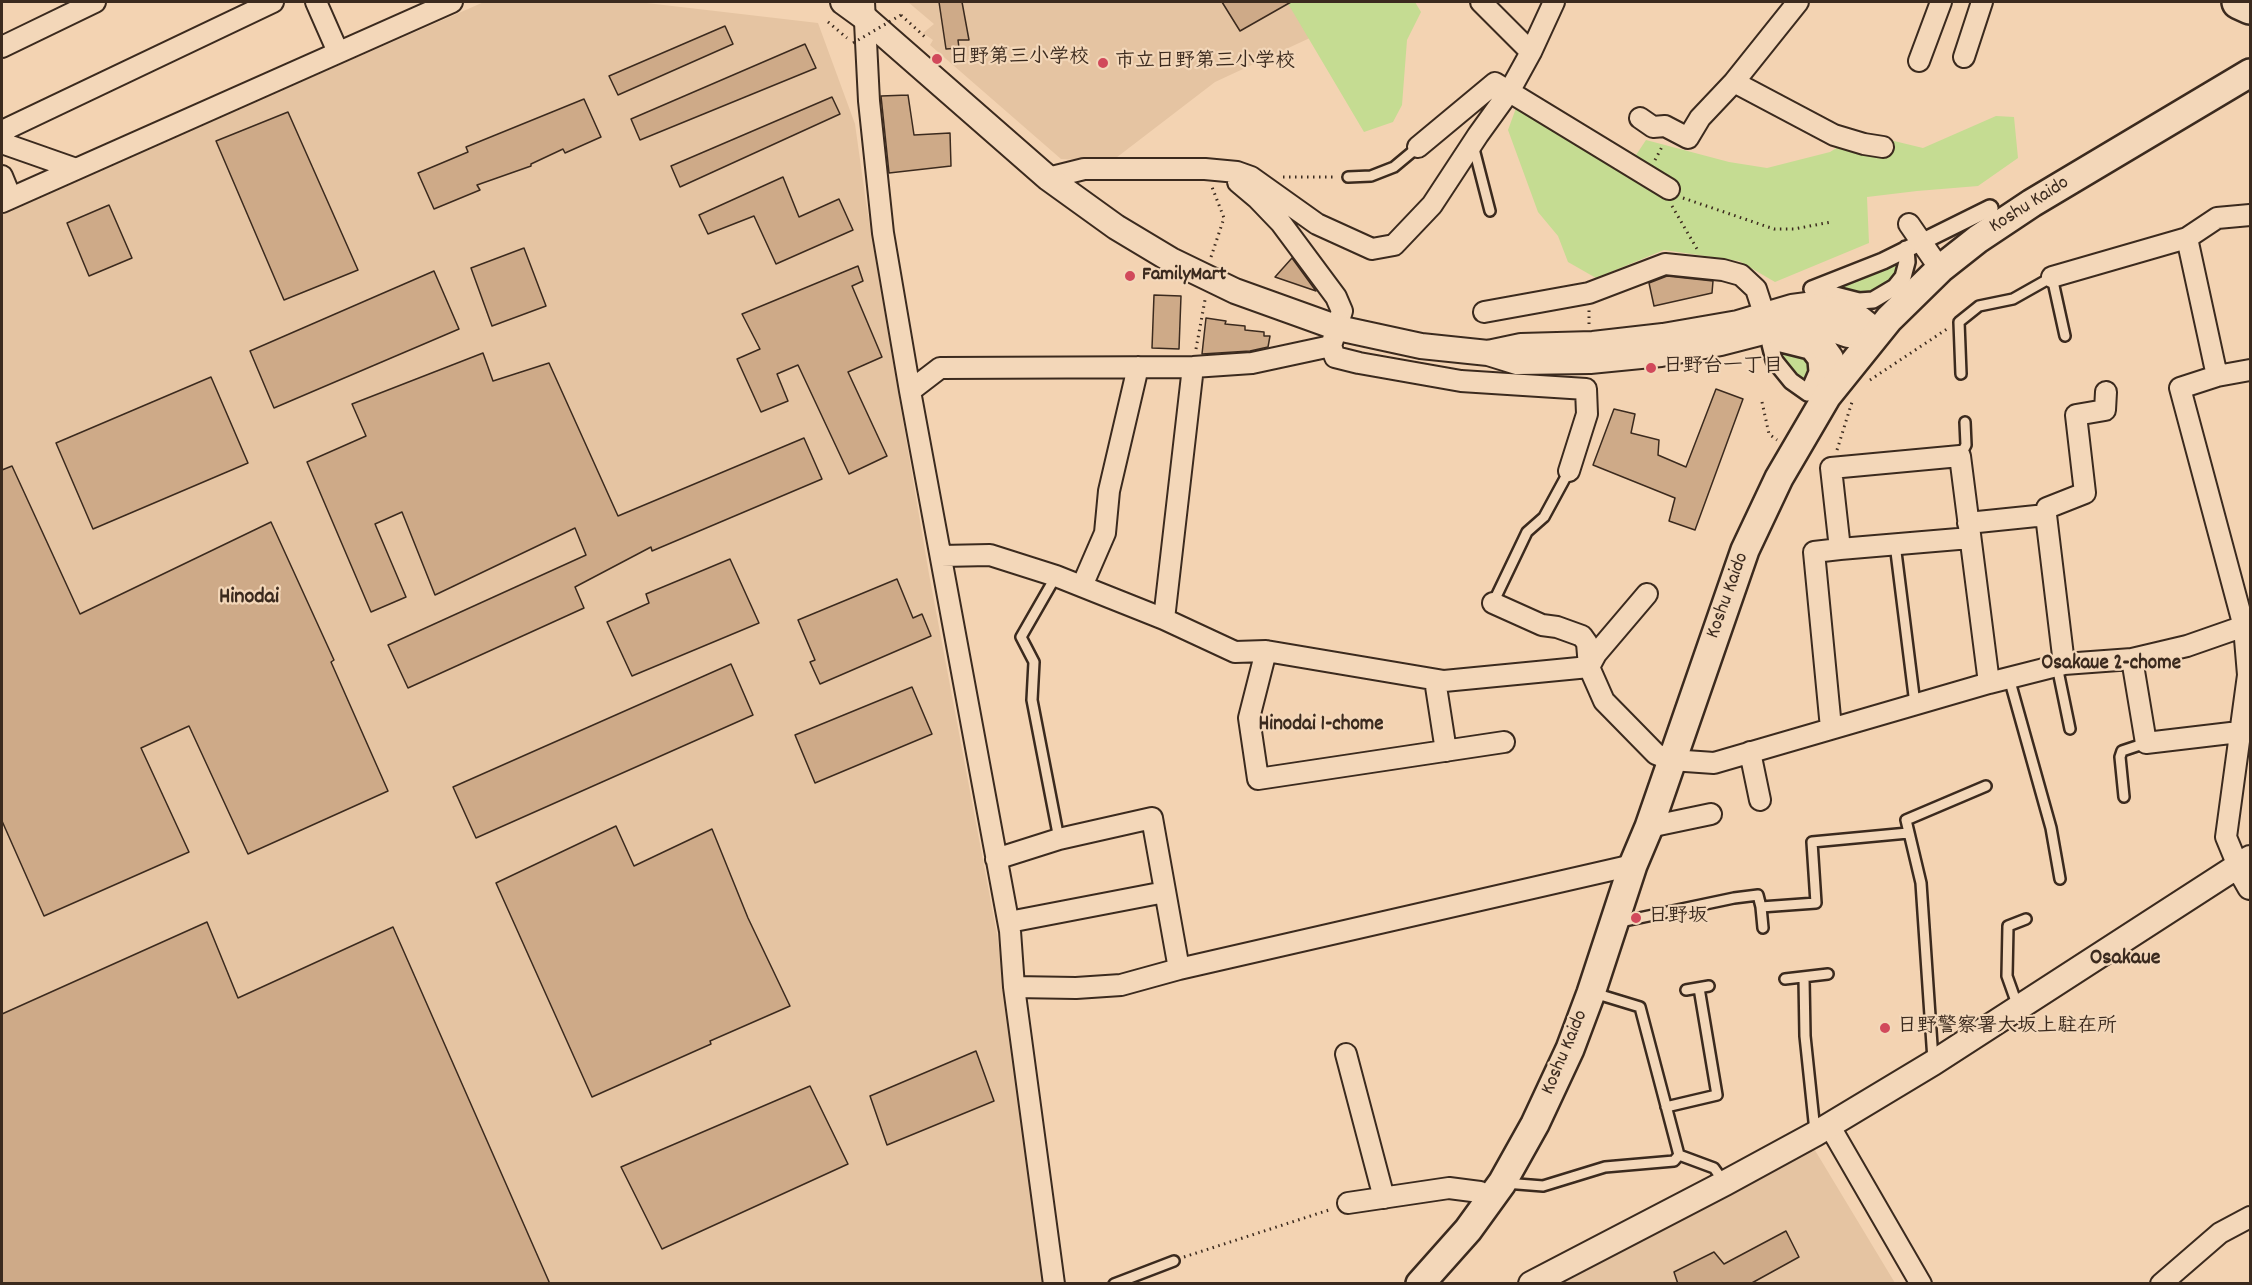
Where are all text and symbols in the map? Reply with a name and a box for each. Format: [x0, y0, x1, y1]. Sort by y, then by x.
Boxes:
place label: 日野第三小学校 [949, 47, 1089, 71]
place label: 市立日野第三小学校 [1115, 51, 1295, 75]
marker: 日野第三小学校 [930, 52, 944, 66]
marker: 市立日野第三小学校 [1096, 56, 1110, 70]
street label: Koshu Kaido [1986, 172, 2074, 240]
place label: FamilyMart [1142, 264, 1226, 288]
marker: FamilyMart [1123, 269, 1137, 283]
place label: 日野台一丁目 [1663, 356, 1783, 380]
marker: 日野台一丁目 [1644, 361, 1658, 375]
street label: Koshu Kaido [1702, 550, 1756, 642]
district label: Hinodai [219, 586, 279, 612]
district label: Osakaue 2-chome [2041, 652, 2181, 678]
district label: Hinodai 1-chome [1259, 713, 1383, 739]
place label: 日野坂 [1648, 906, 1708, 930]
marker: 日野坂 [1629, 911, 1643, 925]
district label: Osakaue [2090, 947, 2160, 973]
street label: Koshu Kaido [1537, 1007, 1595, 1099]
place label: 日野警察署大坂上駐在所 [1897, 1016, 2117, 1040]
marker: 日野警察署大坂上駐在所 [1878, 1021, 1892, 1035]

